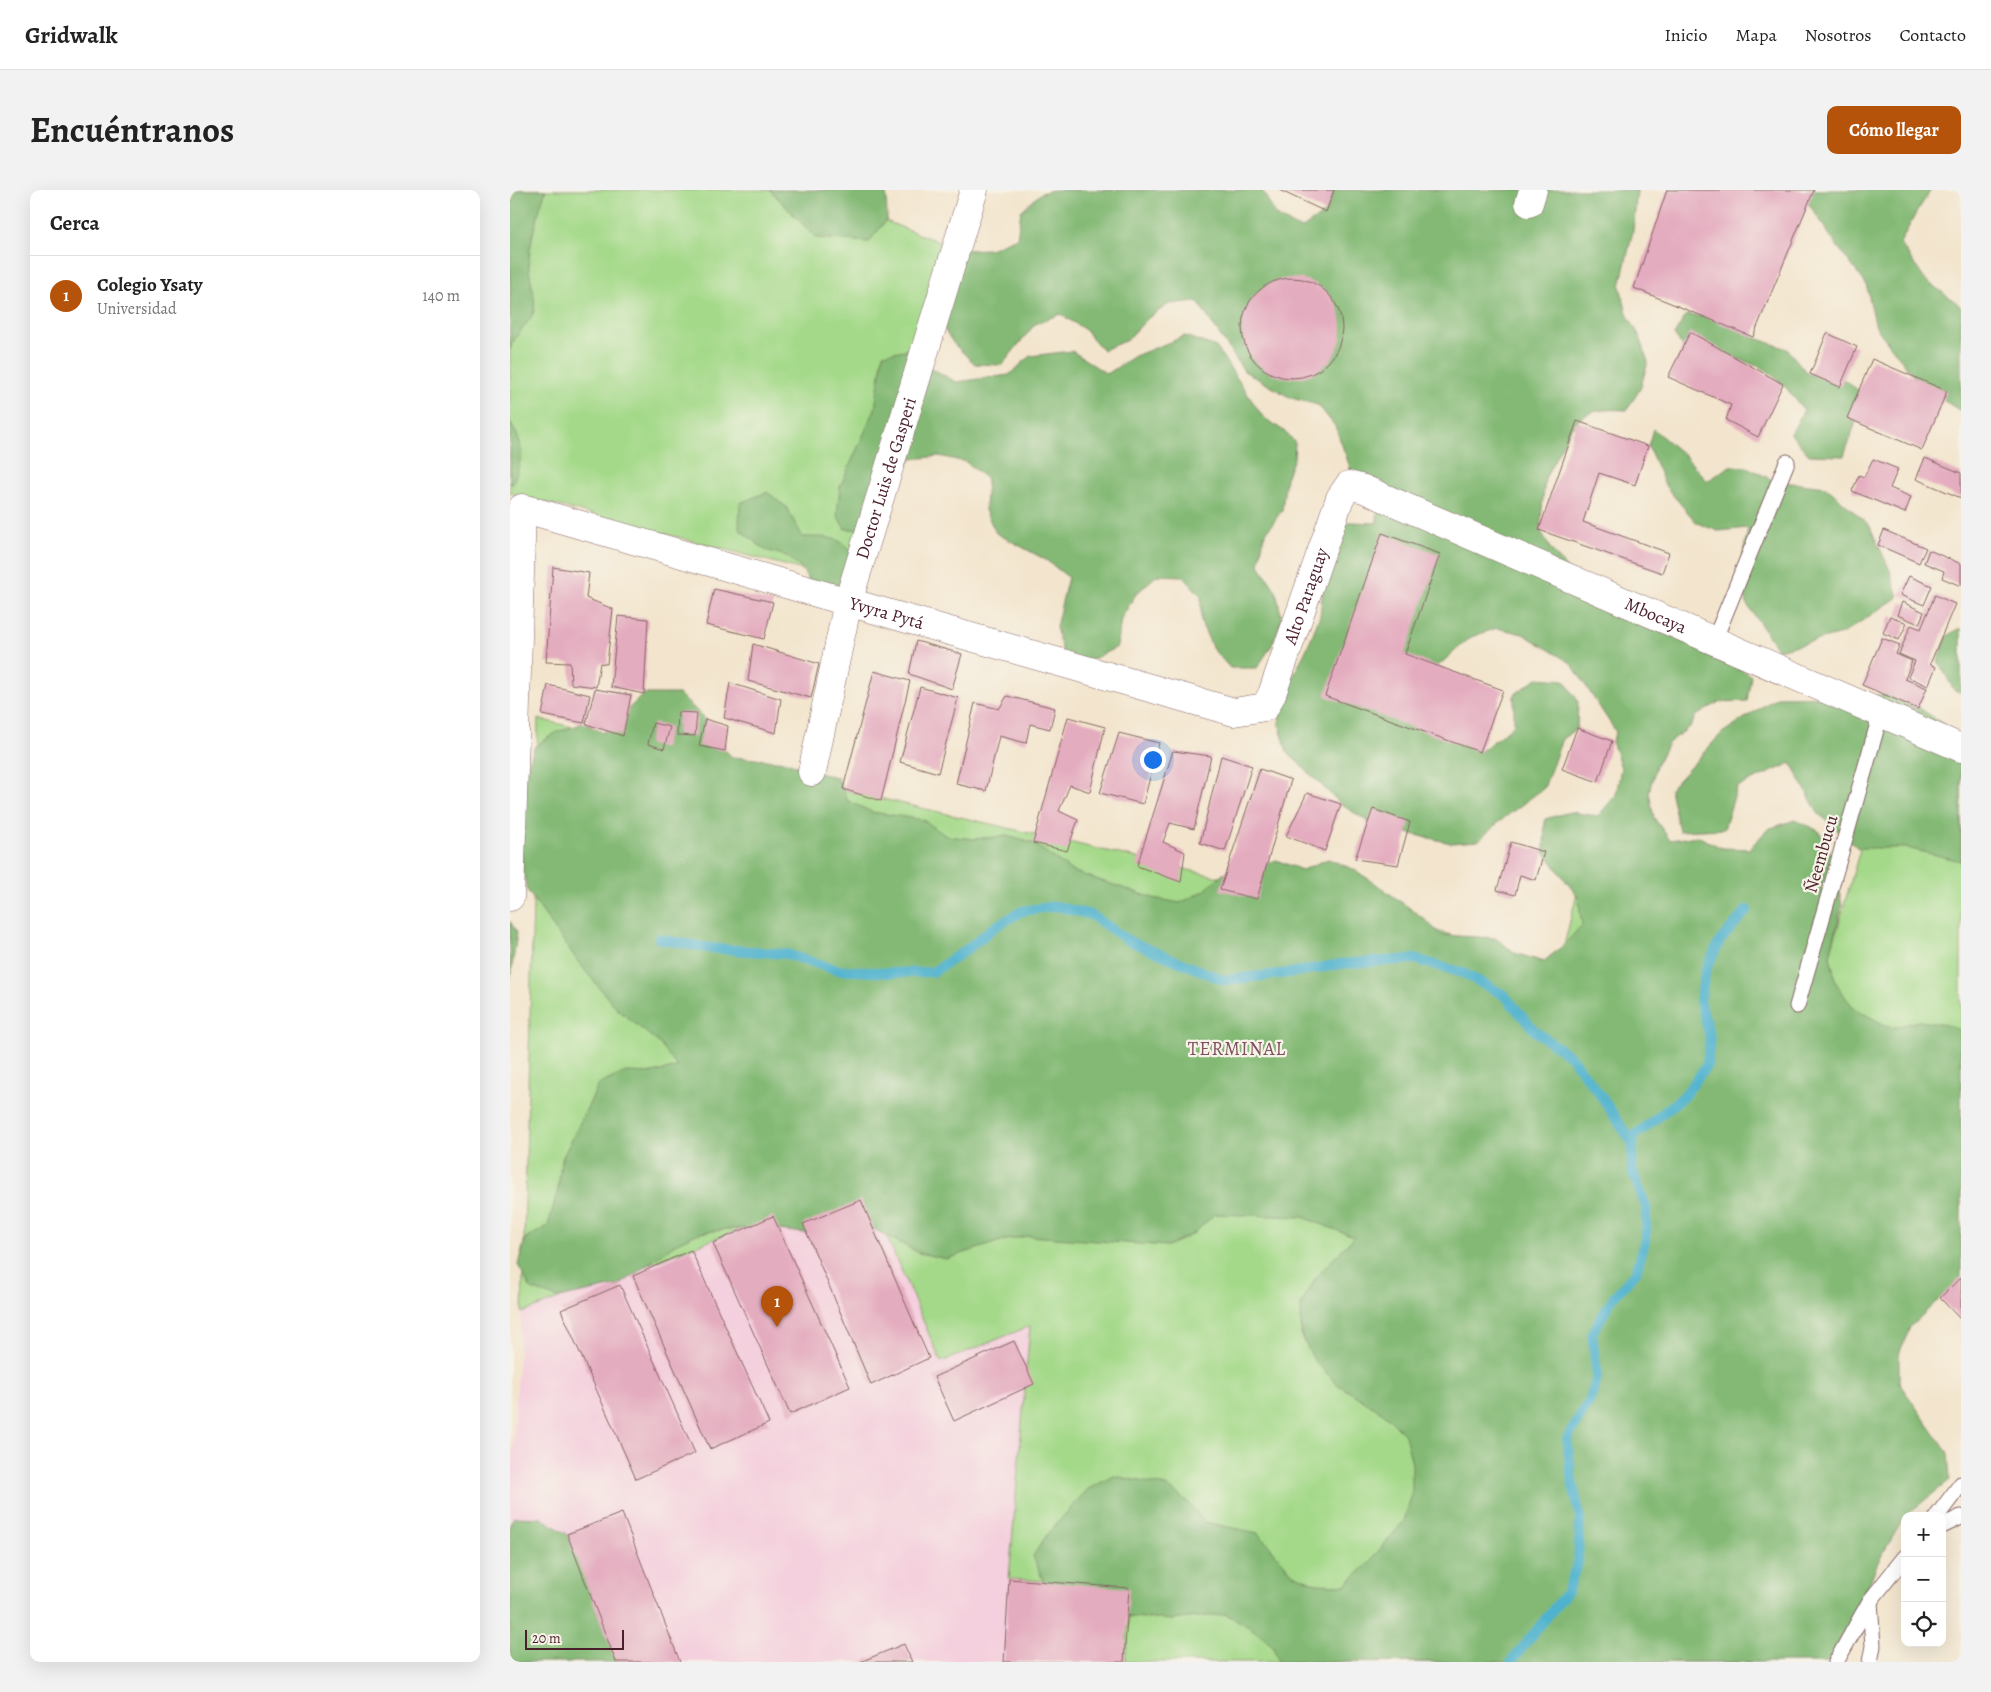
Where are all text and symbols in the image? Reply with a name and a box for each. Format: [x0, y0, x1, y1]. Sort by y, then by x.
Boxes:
text: Gridwalk [25, 19, 118, 51]
text: Inicio [1664, 23, 1707, 47]
text: Mapa [1735, 23, 1777, 47]
text: Nosotros [1805, 23, 1871, 47]
text: Contacto [1899, 23, 1966, 47]
text: Encuéntranos [30, 106, 234, 154]
button: Cómo llegar [1827, 106, 1961, 154]
text: Cerca [50, 209, 100, 237]
text: Colegio Ysaty [97, 272, 203, 298]
text: 1 [63, 285, 69, 307]
text: 140 m [422, 285, 460, 307]
text: Universidad [97, 298, 177, 320]
street label: Doctor Luis de Gasperi [850, 394, 922, 562]
street label: Alto Paraguay [1278, 543, 1334, 649]
street label: Yvyra Pytá [846, 591, 927, 635]
street label: Mbocaya [1621, 592, 1691, 640]
your location [1140, 747, 1166, 773]
street label: Ñeembucu [1798, 812, 1844, 896]
district label: TERMINAL [1188, 1036, 1286, 1062]
pin: 1 [761, 1286, 793, 1327]
map controls [1901, 1512, 1946, 1647]
button: + [1901, 1512, 1946, 1557]
button: − [1901, 1557, 1946, 1602]
button: locate [1901, 1602, 1946, 1647]
scale bar [525, 1627, 624, 1650]
text: 20 m [532, 1629, 561, 1648]

